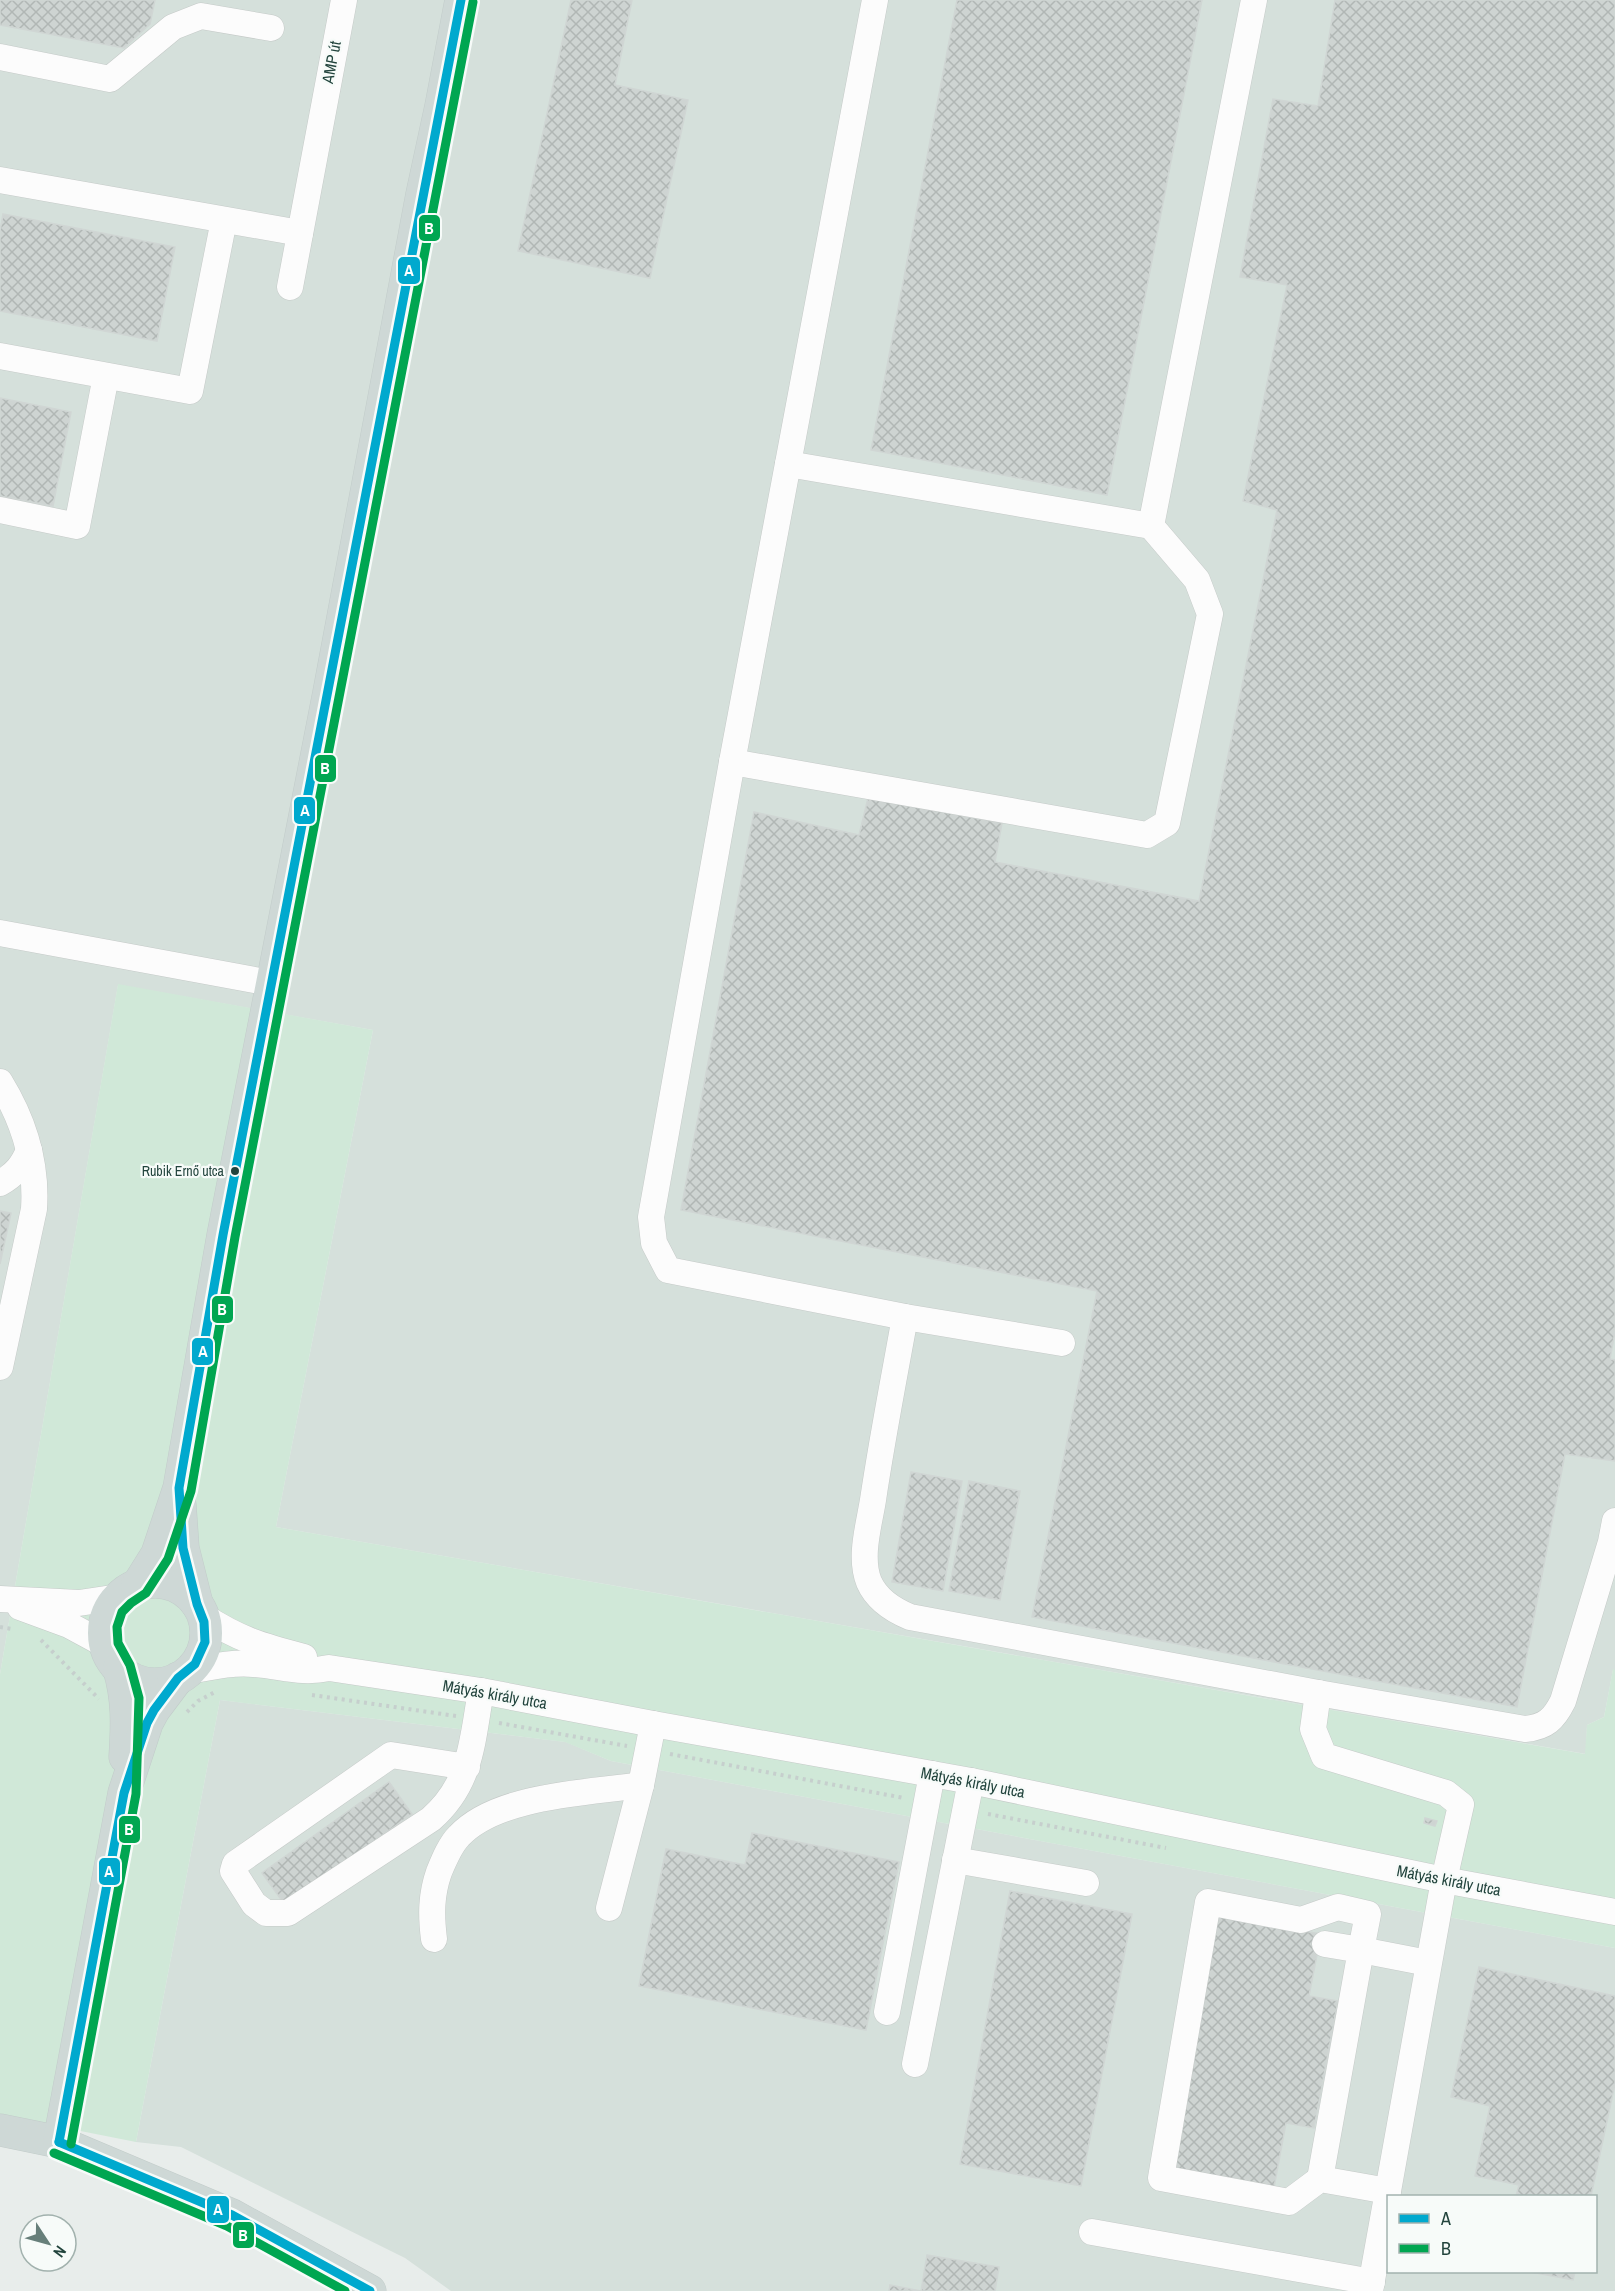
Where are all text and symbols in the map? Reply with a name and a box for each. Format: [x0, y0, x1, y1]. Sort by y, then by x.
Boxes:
street label: AMP út [316, 39, 346, 86]
line badge: B [418, 214, 441, 242]
text: B [424, 217, 434, 239]
line badge: A [397, 256, 421, 285]
text: A [404, 259, 414, 281]
line badge: B [314, 754, 337, 783]
text: B [320, 757, 330, 779]
line badge: A [293, 796, 316, 825]
text: A [300, 799, 310, 821]
place label: Rubik Ernő utca [142, 1162, 225, 1180]
marker: Rubik Ernő utca [229, 1165, 241, 1177]
line badge: B [211, 1295, 234, 1324]
text: B [217, 1298, 227, 1320]
line badge: A [191, 1337, 214, 1366]
text: A [198, 1340, 208, 1362]
street label: Mátyás király utca [441, 1674, 550, 1714]
street label: Mátyás király utca [919, 1761, 1028, 1803]
line badge: B [118, 1815, 141, 1844]
text: B [124, 1818, 134, 1840]
line badge: A [98, 1857, 121, 1886]
street label: Mátyás király utca [1395, 1859, 1504, 1901]
text: A [104, 1860, 114, 1882]
line badge: A [206, 2195, 230, 2224]
legend [1387, 2195, 1597, 2273]
text: A [213, 2198, 223, 2220]
text: A [1440, 2206, 1451, 2231]
north arrow [18, 2213, 78, 2273]
line badge: B [232, 2221, 255, 2249]
text: B [238, 2224, 248, 2246]
text: B [1441, 2236, 1451, 2261]
text: N [48, 2242, 72, 2262]

